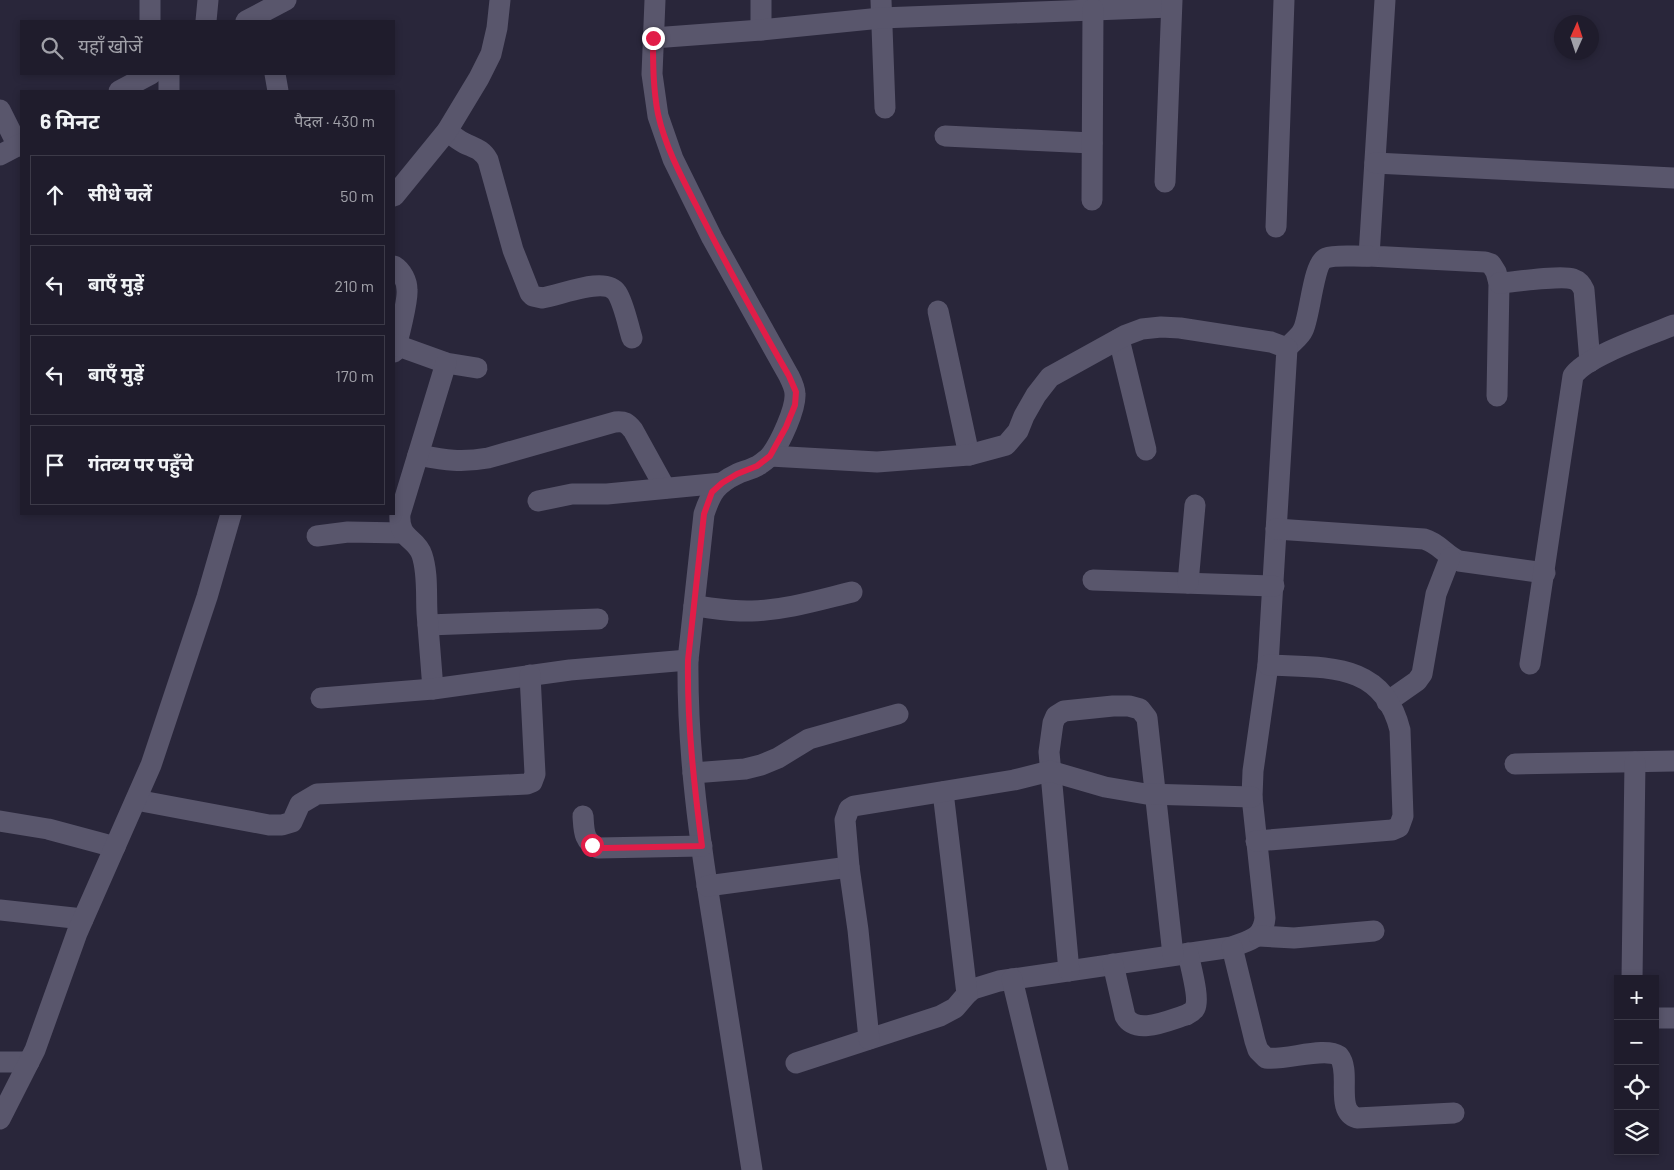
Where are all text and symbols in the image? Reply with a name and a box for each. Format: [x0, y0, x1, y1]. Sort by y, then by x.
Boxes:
north arrow [1554, 15, 1599, 60]
search box [20, 20, 395, 75]
route end [642, 27, 665, 50]
icon: search [38, 34, 66, 62]
text: यहाँ खोजें [78, 34, 142, 57]
text: 6 मिनट [40, 108, 100, 133]
text: पैदल · 430 m [294, 111, 375, 130]
icon: ahead [41, 181, 69, 209]
text: सीधे चलें [88, 182, 152, 205]
text: 50 m [340, 186, 374, 205]
icon: left [41, 271, 69, 299]
text: बाएँ मुड़ें [88, 272, 144, 295]
text: 210 m [335, 276, 374, 295]
icon: left [41, 361, 69, 389]
text: बाएँ मुड़ें [88, 362, 144, 385]
text: 170 m [335, 366, 374, 385]
icon: arrive [41, 451, 69, 479]
text: गंतव्य पर पहुँचे [88, 452, 193, 475]
route start [581, 834, 604, 857]
map controls [1614, 975, 1659, 1155]
button: + [1614, 975, 1659, 1020]
button: − [1614, 1020, 1659, 1065]
button: locate [1614, 1065, 1659, 1110]
button: layers [1614, 1110, 1659, 1155]

